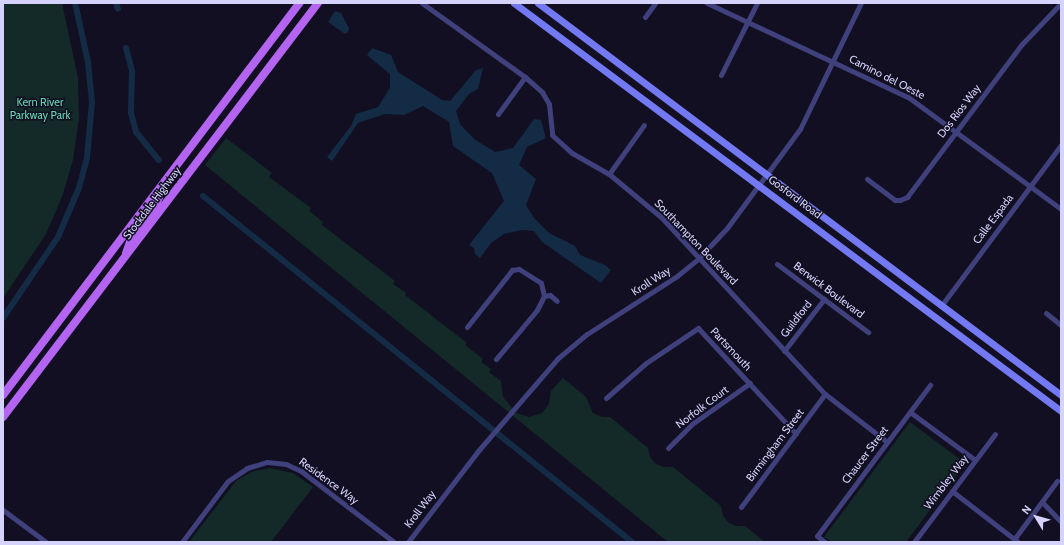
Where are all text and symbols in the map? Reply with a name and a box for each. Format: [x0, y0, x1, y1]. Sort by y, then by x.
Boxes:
street label: Camino del Oeste [847, 52, 927, 102]
street label: Dos Rios Way [935, 82, 983, 140]
park label: Kern River Parkway Park [10, 96, 70, 122]
street label: Stockdale Highway [120, 164, 184, 242]
street label: Gosford Road [766, 173, 824, 221]
street label: Calle Espada [970, 192, 1016, 246]
street label: Southampton Boulevard [652, 196, 740, 288]
street label: Berwick Boulevard [791, 259, 867, 321]
street label: Kroll Way [629, 264, 673, 298]
street label: Guildford [778, 298, 814, 340]
street label: Partsmouth [708, 325, 754, 373]
street label: Norfolk Court [673, 383, 731, 431]
street label: Birmingham Street [743, 406, 807, 484]
street label: Chaucer Street [839, 424, 891, 486]
street label: Wimbley Way [921, 452, 971, 512]
street label: Residence Way [297, 455, 361, 507]
street label: Kroll Way [402, 488, 438, 530]
north arrow [1016, 497, 1056, 537]
text: N [1018, 502, 1034, 517]

